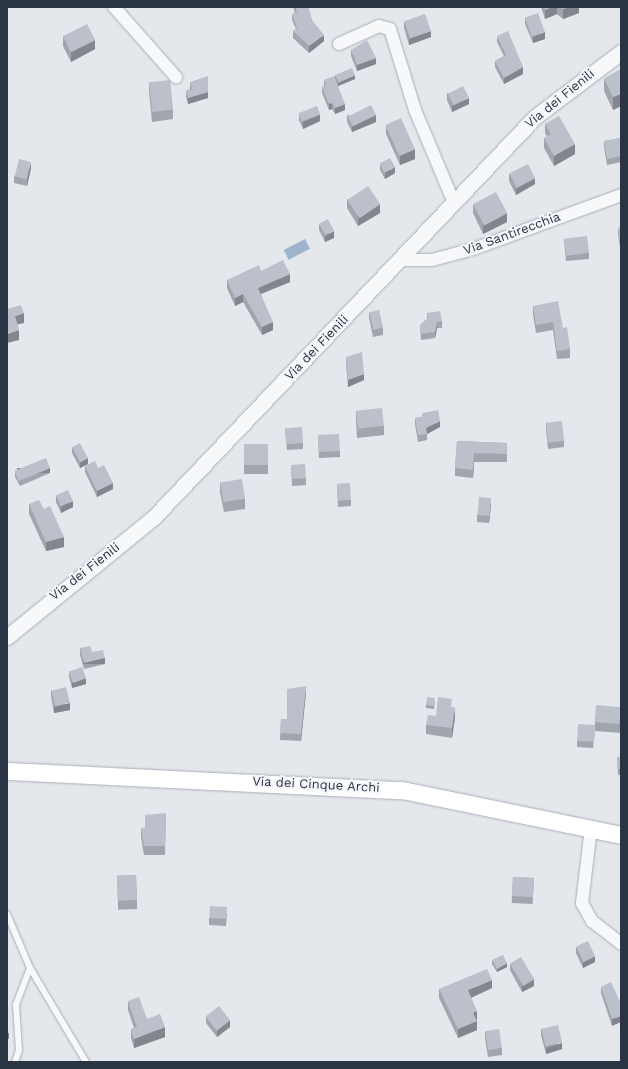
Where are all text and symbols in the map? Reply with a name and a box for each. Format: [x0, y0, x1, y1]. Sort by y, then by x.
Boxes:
street label: Via dei Fienili [522, 66, 598, 132]
street label: Via Santirecchia [461, 209, 563, 259]
street label: Via dei Fienili [282, 312, 352, 384]
street label: Via dei Fienili [47, 540, 123, 604]
street label: Via dei Cinque Archi [252, 774, 380, 796]

